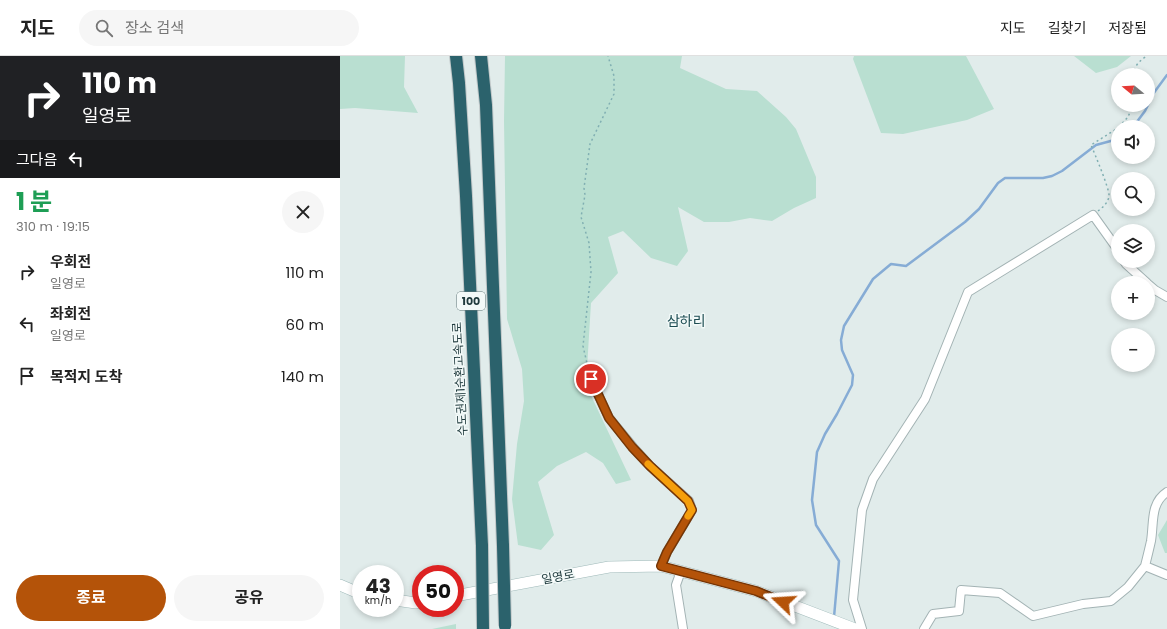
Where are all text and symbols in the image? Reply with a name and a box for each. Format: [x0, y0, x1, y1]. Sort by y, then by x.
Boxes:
search box [79, 10, 359, 46]
text: 지도 [20, 15, 55, 42]
icon: search [93, 17, 115, 39]
text: 장소 검색 [125, 17, 184, 38]
text: 지도 [1000, 18, 1026, 38]
text: 길찾기 [1048, 18, 1086, 38]
text: 저장됨 [1108, 18, 1147, 38]
text: 110 m [82, 64, 157, 103]
north arrow [1111, 68, 1155, 112]
map controls [1111, 68, 1155, 372]
icon: right [16, 72, 68, 124]
text: 일영로 [82, 103, 132, 128]
button: sound [1111, 120, 1155, 164]
icon: left [65, 148, 87, 170]
text: 그다음 [16, 149, 57, 170]
button: search [1111, 172, 1155, 216]
text: 1 분 [16, 185, 52, 218]
button: close [282, 191, 324, 233]
text: 310 m · 19:15 [16, 217, 90, 236]
button: layers [1111, 224, 1155, 268]
text: 우회전 [50, 251, 91, 272]
icon: right [16, 261, 38, 283]
text: 110 m [286, 262, 324, 283]
text: 일영로 [50, 274, 86, 293]
button: + [1111, 276, 1155, 320]
road number: 100 [457, 292, 485, 310]
text: 좌회전 [50, 303, 91, 324]
district label: 삼하리 [667, 311, 705, 331]
icon: left [16, 313, 38, 335]
text: 60 m [286, 314, 324, 335]
street label: 수도권제1순환고속도로 [448, 322, 471, 437]
text: 일영로 [50, 326, 86, 345]
button: − [1111, 328, 1155, 372]
pin [574, 362, 608, 396]
icon: arrive [16, 365, 38, 387]
text: 목적지 도착 [50, 366, 122, 387]
text: 140 m [281, 366, 324, 387]
icon: arrive [580, 368, 602, 390]
speed limit sign: 50 [412, 565, 464, 617]
street label: 일영로 [540, 565, 576, 588]
text: 43 [365, 572, 391, 600]
button: 종료 [16, 575, 166, 621]
button: 공유 [174, 575, 324, 621]
position arrow [762, 581, 804, 623]
text: km/h [365, 593, 391, 608]

